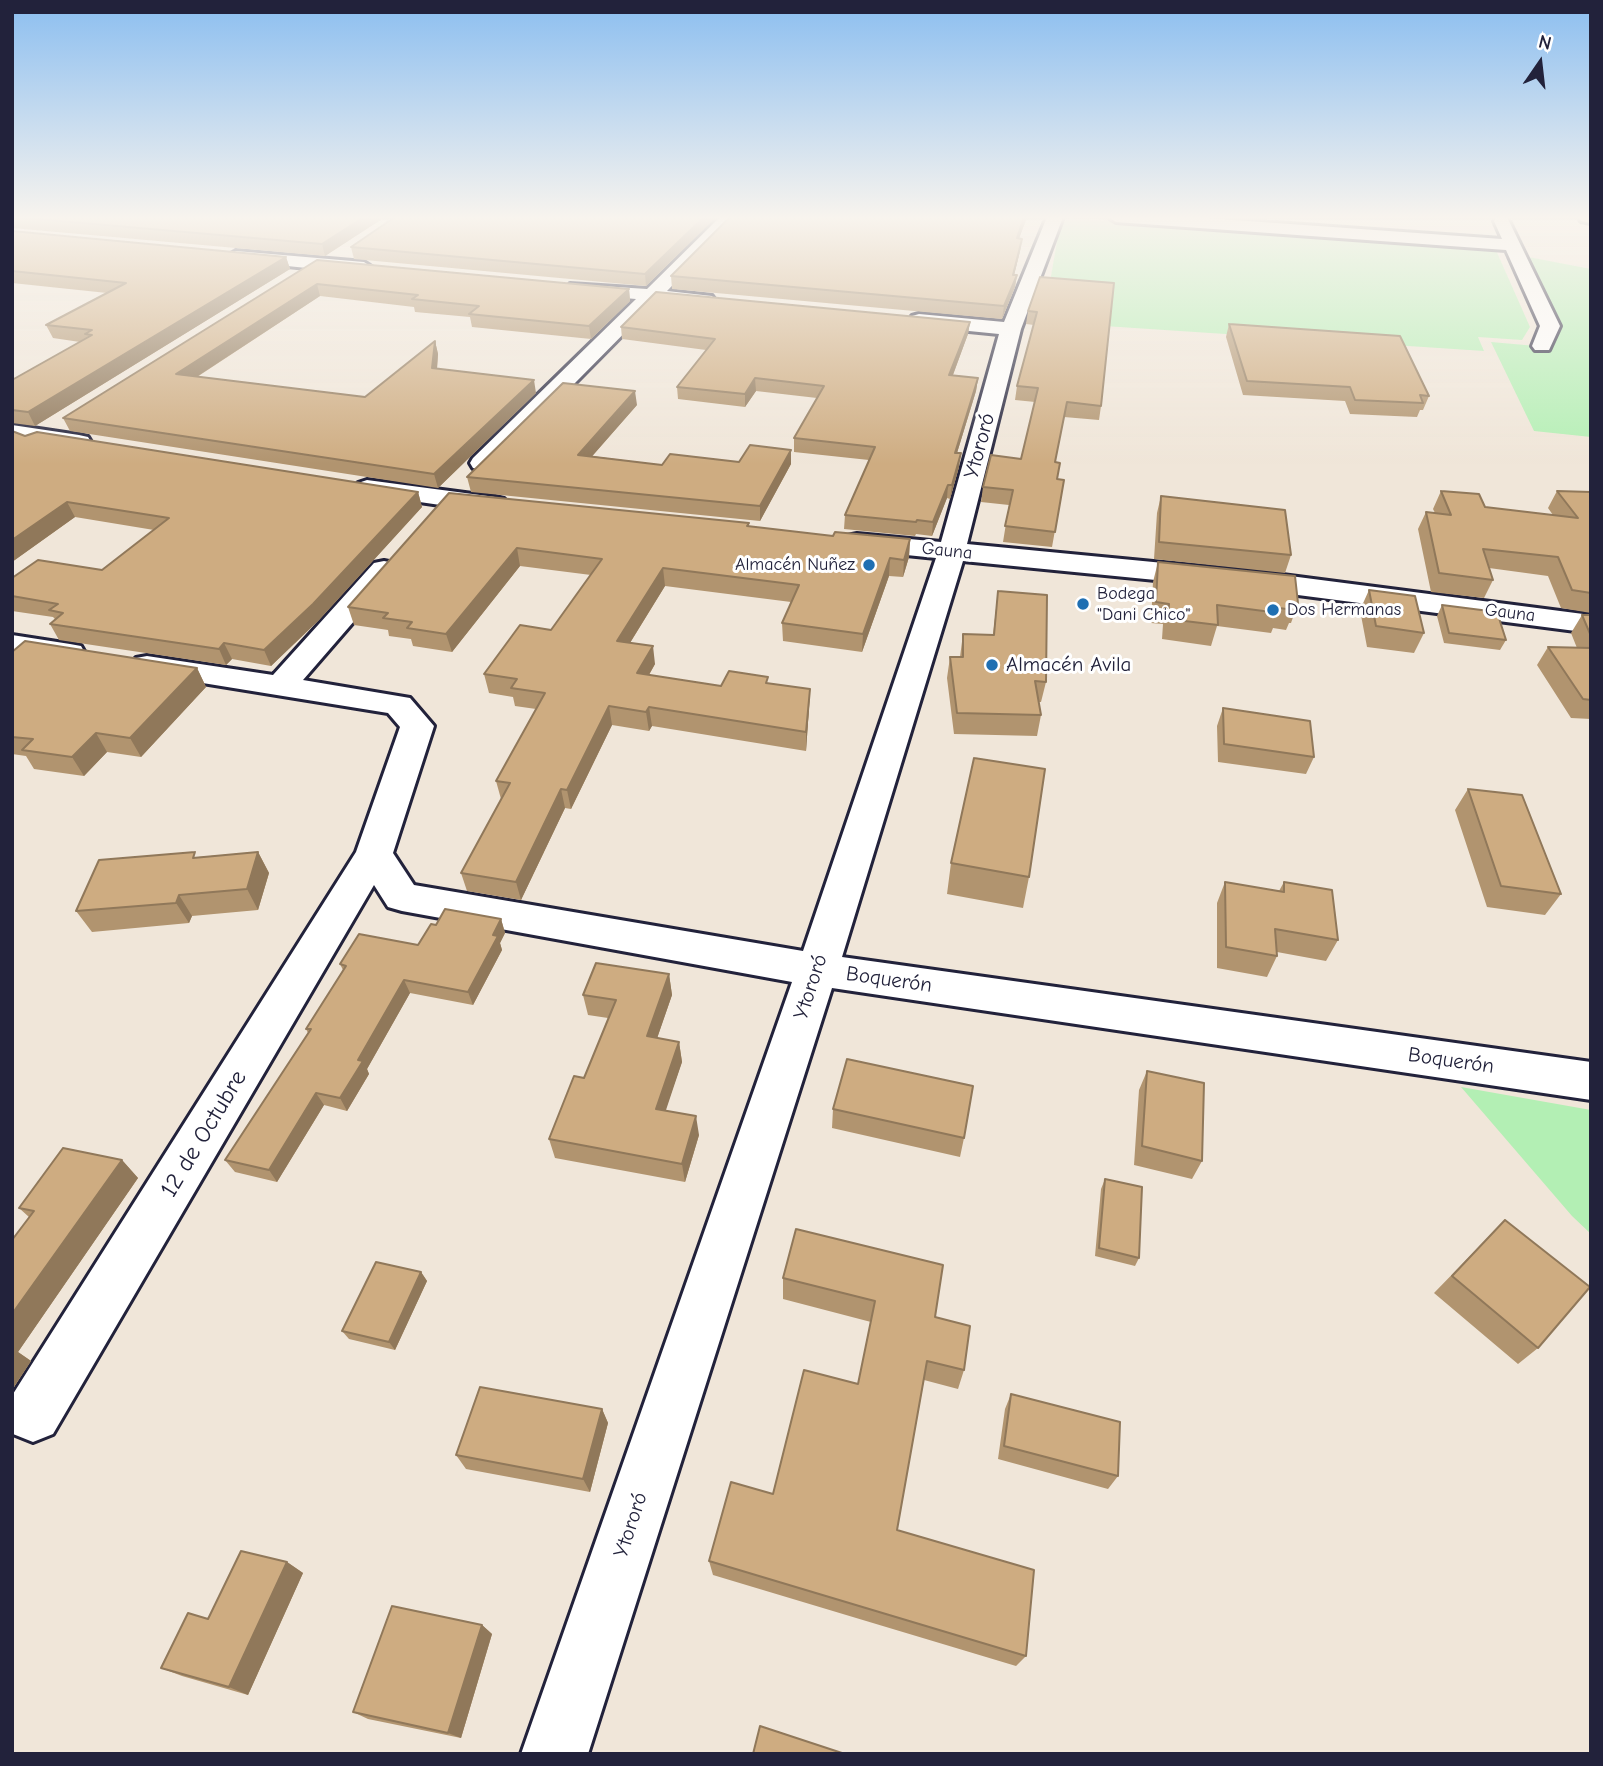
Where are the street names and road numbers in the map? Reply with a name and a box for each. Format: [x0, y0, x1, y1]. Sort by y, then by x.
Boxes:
street label: Ytororó [959, 410, 1001, 482]
street label: Gauna [921, 538, 973, 564]
street label: Gauna [1484, 599, 1536, 627]
street label: Ytororó [789, 951, 833, 1023]
street label: Boquerón [844, 961, 934, 999]
street label: Boquerón [1406, 1042, 1496, 1080]
street label: 12 de Octubre [155, 1065, 253, 1203]
street label: Ytororó [609, 1489, 653, 1561]

